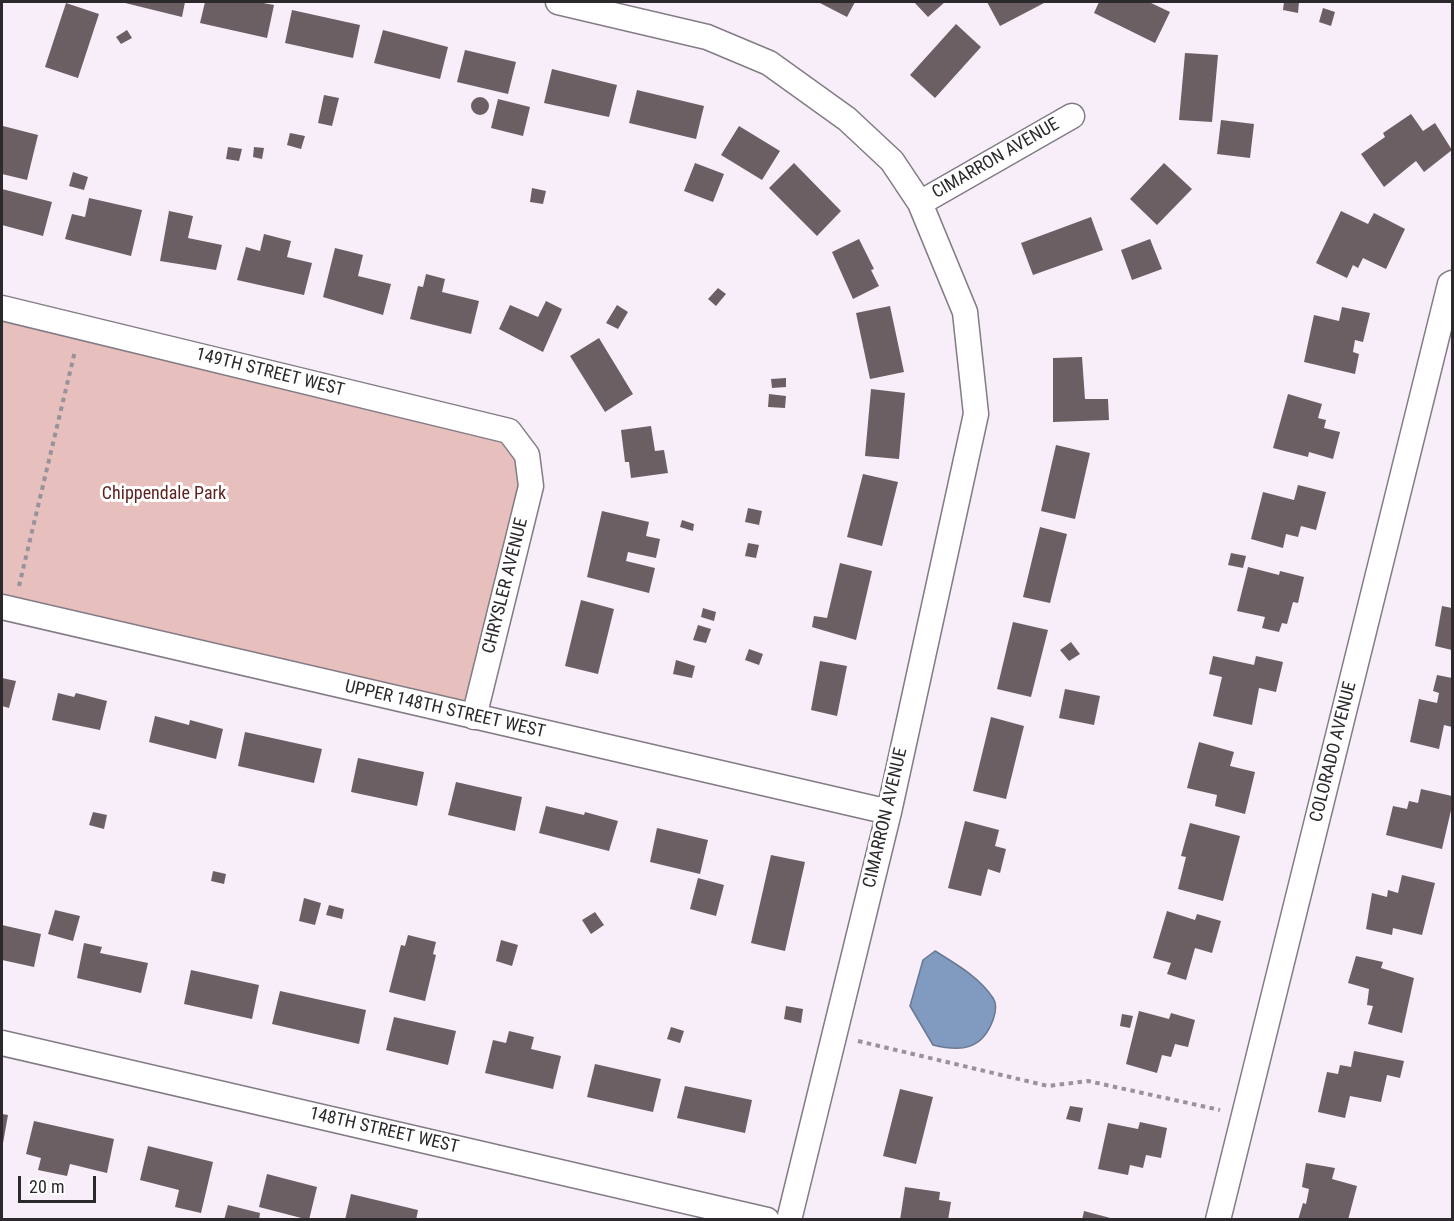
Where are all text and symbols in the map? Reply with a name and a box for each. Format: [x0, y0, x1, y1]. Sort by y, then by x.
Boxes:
street label: CIMARRON AVENUE [929, 114, 1063, 204]
street label: 149TH STREET WEST [193, 344, 347, 402]
park label: Chippendale Park [102, 483, 226, 505]
street label: CHRYSLER AVENUE [479, 516, 533, 656]
street label: UPPER 148TH STREET WEST [343, 676, 547, 744]
street label: COLORADO AVENUE [1306, 680, 1362, 824]
street label: CIMARRON AVENUE [859, 746, 913, 890]
street label: 148TH STREET WEST [307, 1103, 461, 1159]
scale bar [21, 1164, 99, 1202]
text: 20 m [29, 1176, 64, 1197]

